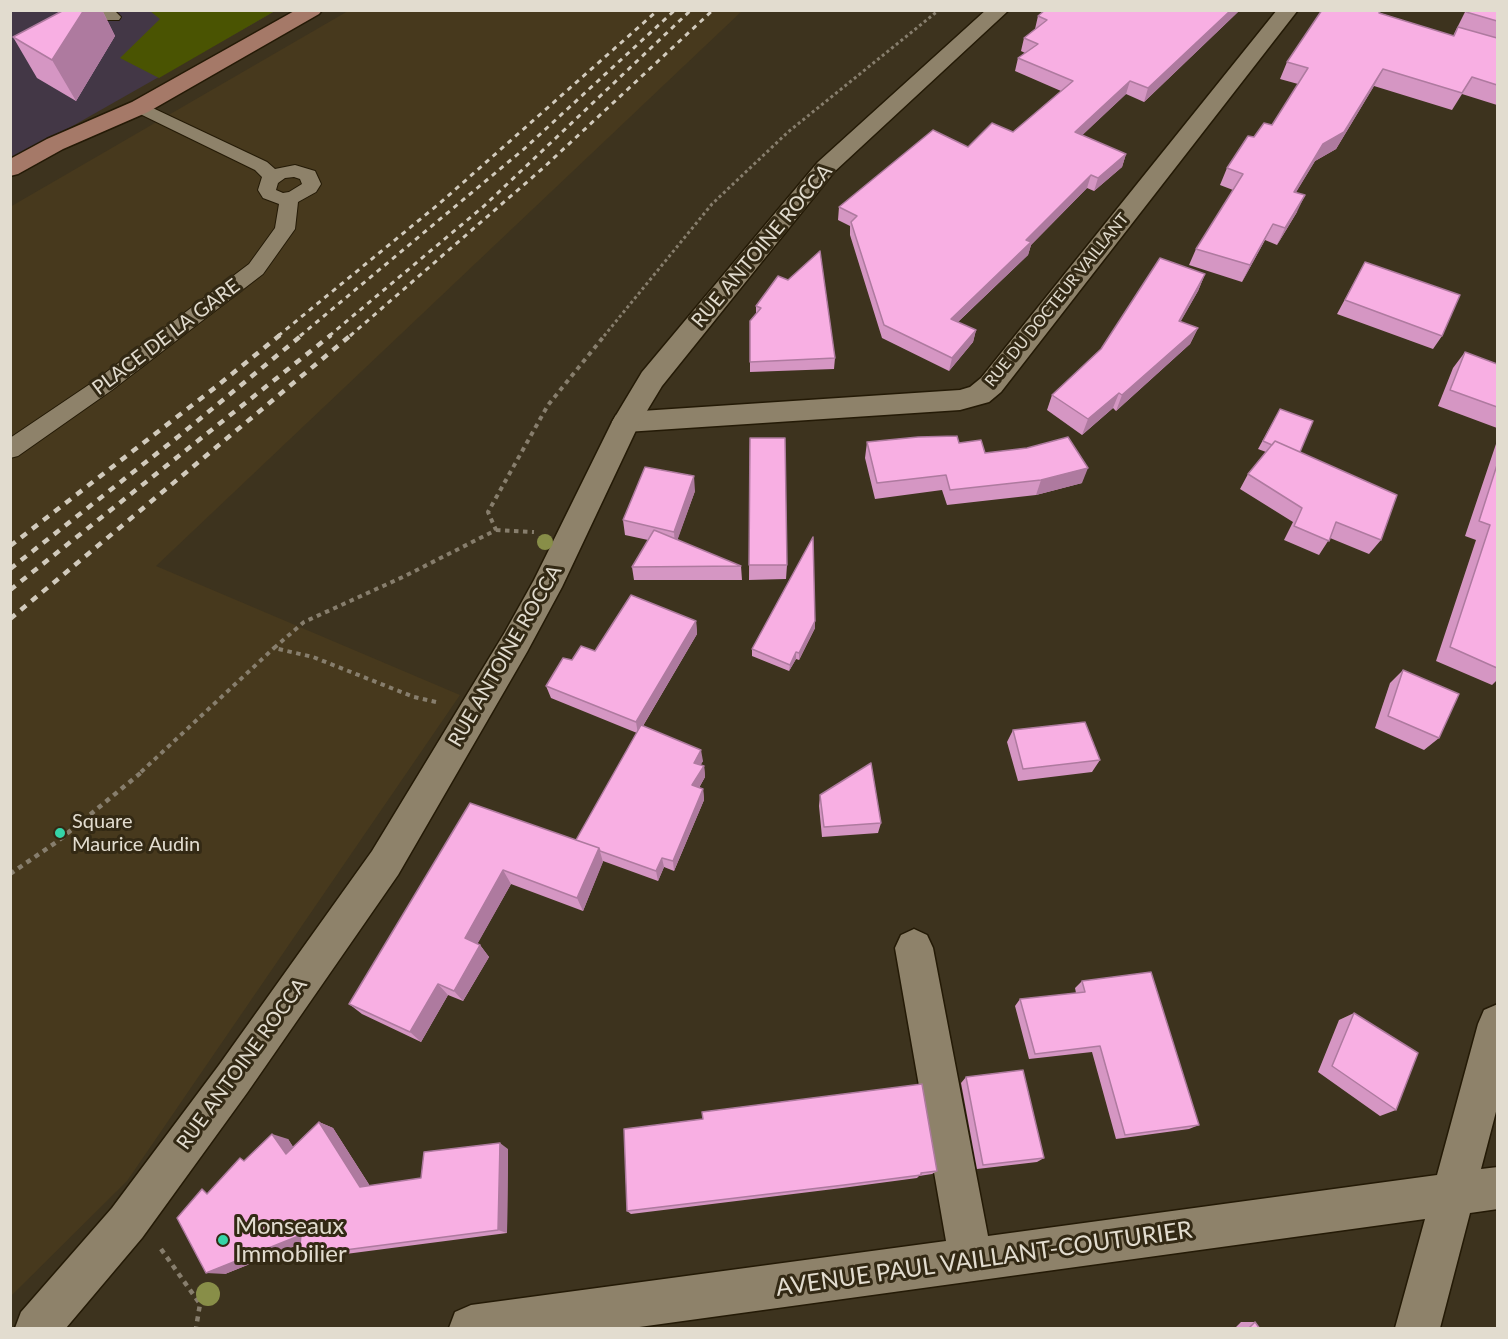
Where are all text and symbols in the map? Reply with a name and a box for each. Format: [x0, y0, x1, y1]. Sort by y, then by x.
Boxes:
street label: RUE ANTOINE ROCCA [687, 159, 837, 333]
street label: RUE DU DOCTEUR VAILLANT [981, 209, 1133, 391]
street label: PLACE DE LA GARE [88, 274, 244, 400]
street label: RUE ANTOINE ROCCA [443, 561, 567, 751]
place label: Square Maurice Audin [72, 810, 200, 857]
marker: Square Maurice Audin [53, 826, 67, 840]
street label: RUE ANTOINE ROCCA [172, 974, 312, 1154]
place label: Monseaux Immobilier [235, 1212, 347, 1268]
street label: AVENUE PAUL VAILLANT-COUTURIER [774, 1216, 1194, 1302]
marker: Monseaux Immobilier [216, 1233, 230, 1247]

